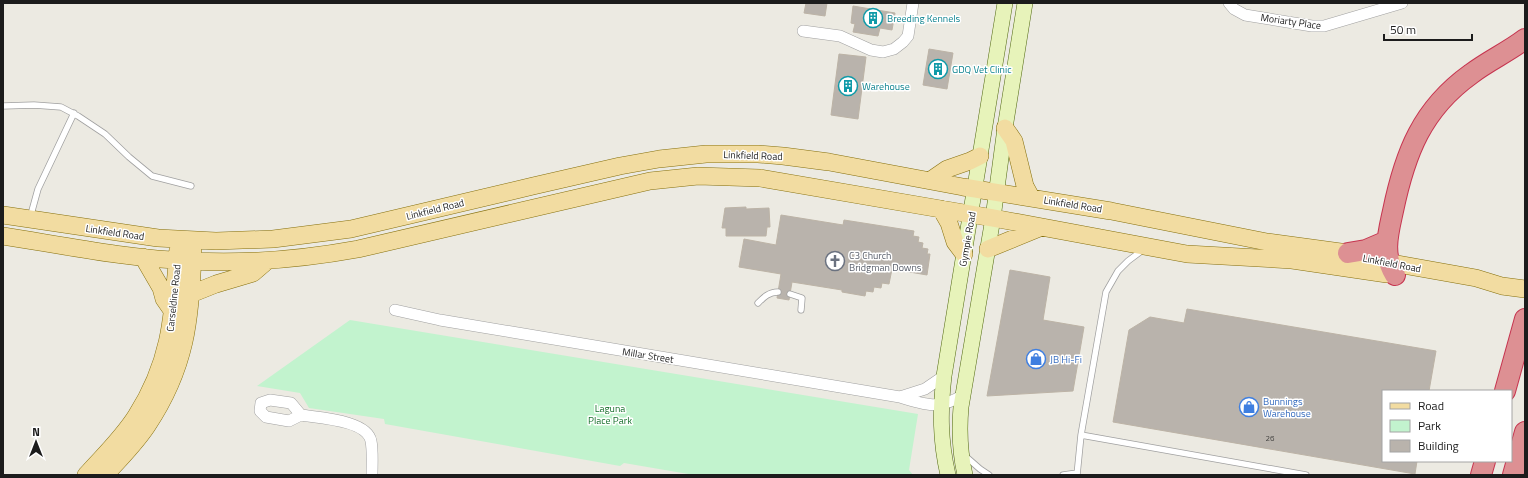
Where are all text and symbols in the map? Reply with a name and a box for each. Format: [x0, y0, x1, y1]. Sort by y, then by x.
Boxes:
building icon: Breeding Kennels [862, 7, 884, 29]
street label: Moriarty Place [1260, 10, 1322, 33]
place label: Breeding Kennels [887, 11, 960, 26]
scale bar [1384, 16, 1472, 42]
text: 50 m [1390, 20, 1416, 39]
building icon: GDQ Vet Clinic [927, 58, 949, 80]
place label: GDQ Vet Clinic [952, 62, 1012, 77]
building icon: Warehouse [837, 75, 859, 97]
place label: Warehouse [862, 79, 910, 94]
street label: Linkfield Road [723, 147, 783, 164]
street label: Linkfield Road [1043, 192, 1103, 217]
street label: Linkfield Road [405, 195, 466, 224]
street label: Gympie Road [955, 210, 980, 268]
street label: Linkfield Road [85, 221, 145, 244]
place label: C3 Church Bridgman Downs [849, 248, 922, 275]
church icon: C3 Church Bridgman Downs [824, 250, 846, 272]
street label: Linkfield Road [1361, 250, 1422, 276]
street label: Carseldine Road [163, 264, 184, 332]
street label: Millar Street [621, 344, 675, 367]
shop icon: JB Hi-Fi [1025, 348, 1047, 370]
place label: JB Hi-Fi [1050, 352, 1082, 367]
legend [1382, 390, 1512, 462]
place label: Bunnings Warehouse [1263, 394, 1311, 421]
shop icon: Bunnings Warehouse [1238, 396, 1260, 418]
text: Road [1418, 396, 1444, 415]
park label: Laguna Place Park [588, 401, 632, 428]
text: Park [1418, 416, 1441, 435]
north arrow [16, 422, 56, 462]
text: N [32, 424, 40, 440]
house number: 26 [1266, 432, 1275, 444]
text: Building [1418, 436, 1459, 455]

